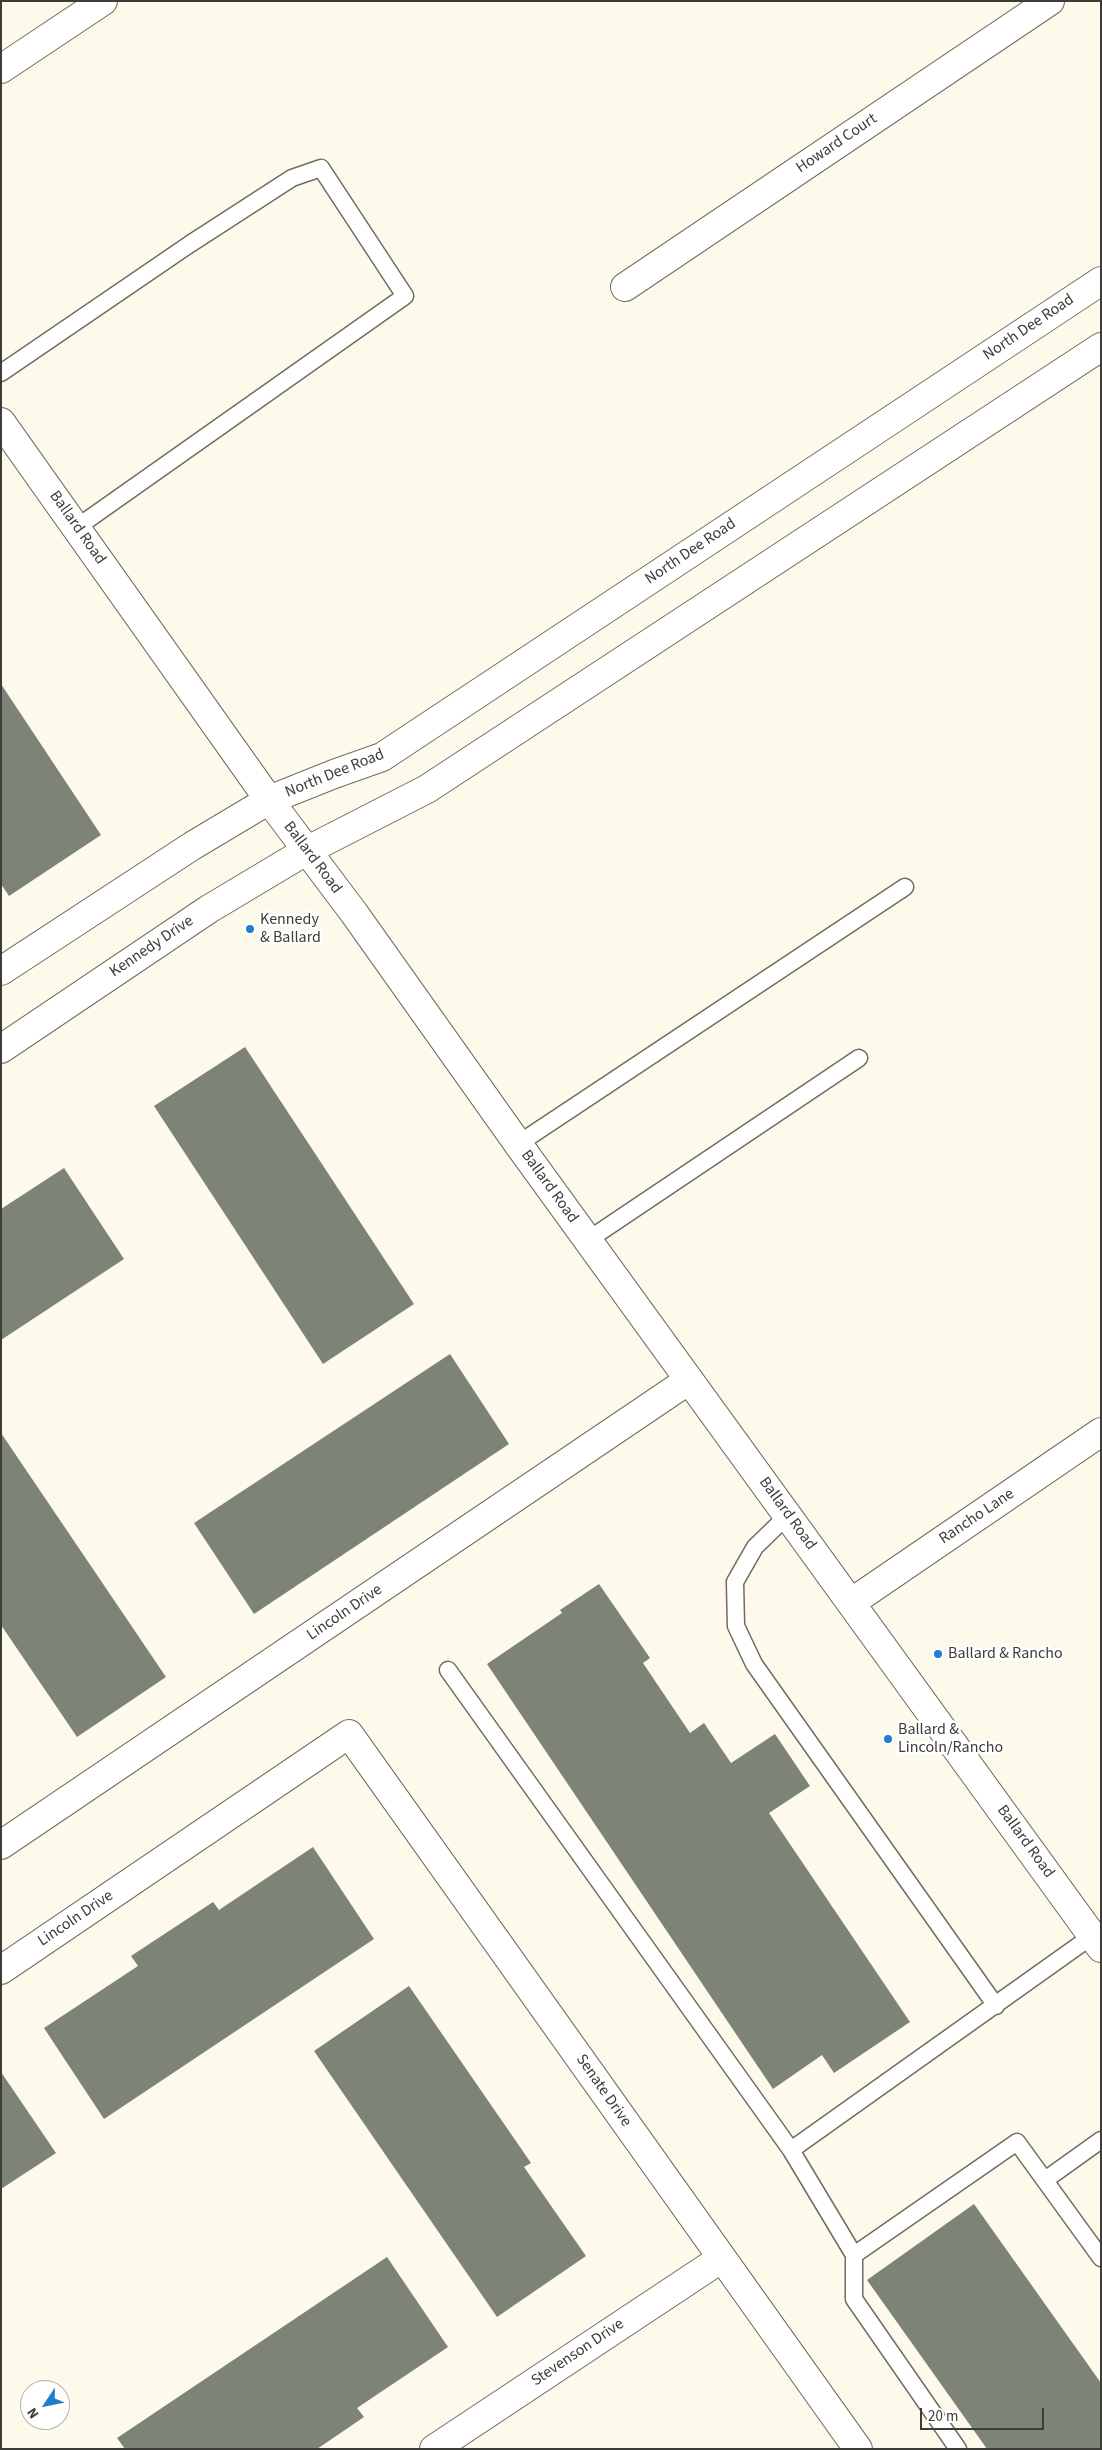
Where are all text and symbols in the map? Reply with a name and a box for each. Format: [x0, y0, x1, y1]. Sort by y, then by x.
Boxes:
street label: Howard Court [793, 110, 881, 178]
street label: North Dee Road [980, 291, 1078, 365]
street label: Ballard Road [45, 487, 109, 569]
street label: North Dee Road [642, 515, 740, 589]
street label: North Dee Road [283, 745, 387, 803]
street label: Ballard Road [279, 818, 345, 898]
place label: Kennedy & Ballard [260, 910, 321, 948]
street label: Kennedy Drive [107, 912, 197, 982]
marker: Kennedy & Ballard [244, 923, 256, 935]
street label: Ballard Road [516, 1147, 582, 1227]
street label: Ballard Road [754, 1474, 820, 1554]
street label: Rancho Lane [936, 1485, 1018, 1549]
street label: Lincoln Drive [304, 1581, 386, 1645]
place label: Ballard & Rancho [948, 1644, 1063, 1664]
marker: Ballard & Rancho [932, 1648, 944, 1660]
place label: Ballard & Lincoln/Rancho [898, 1720, 1003, 1758]
marker: Ballard & Lincoln/Rancho [882, 1733, 894, 1745]
street label: Ballard Road [992, 1802, 1058, 1882]
street label: Lincoln Drive [35, 1887, 117, 1951]
street label: Senate Drive [571, 2051, 635, 2131]
street label: Stevenson Drive [528, 2315, 628, 2391]
north arrow [20, 2380, 70, 2430]
scale bar [922, 2398, 1046, 2430]
text: N [22, 2403, 44, 2422]
text: 20 m [928, 2406, 958, 2427]

